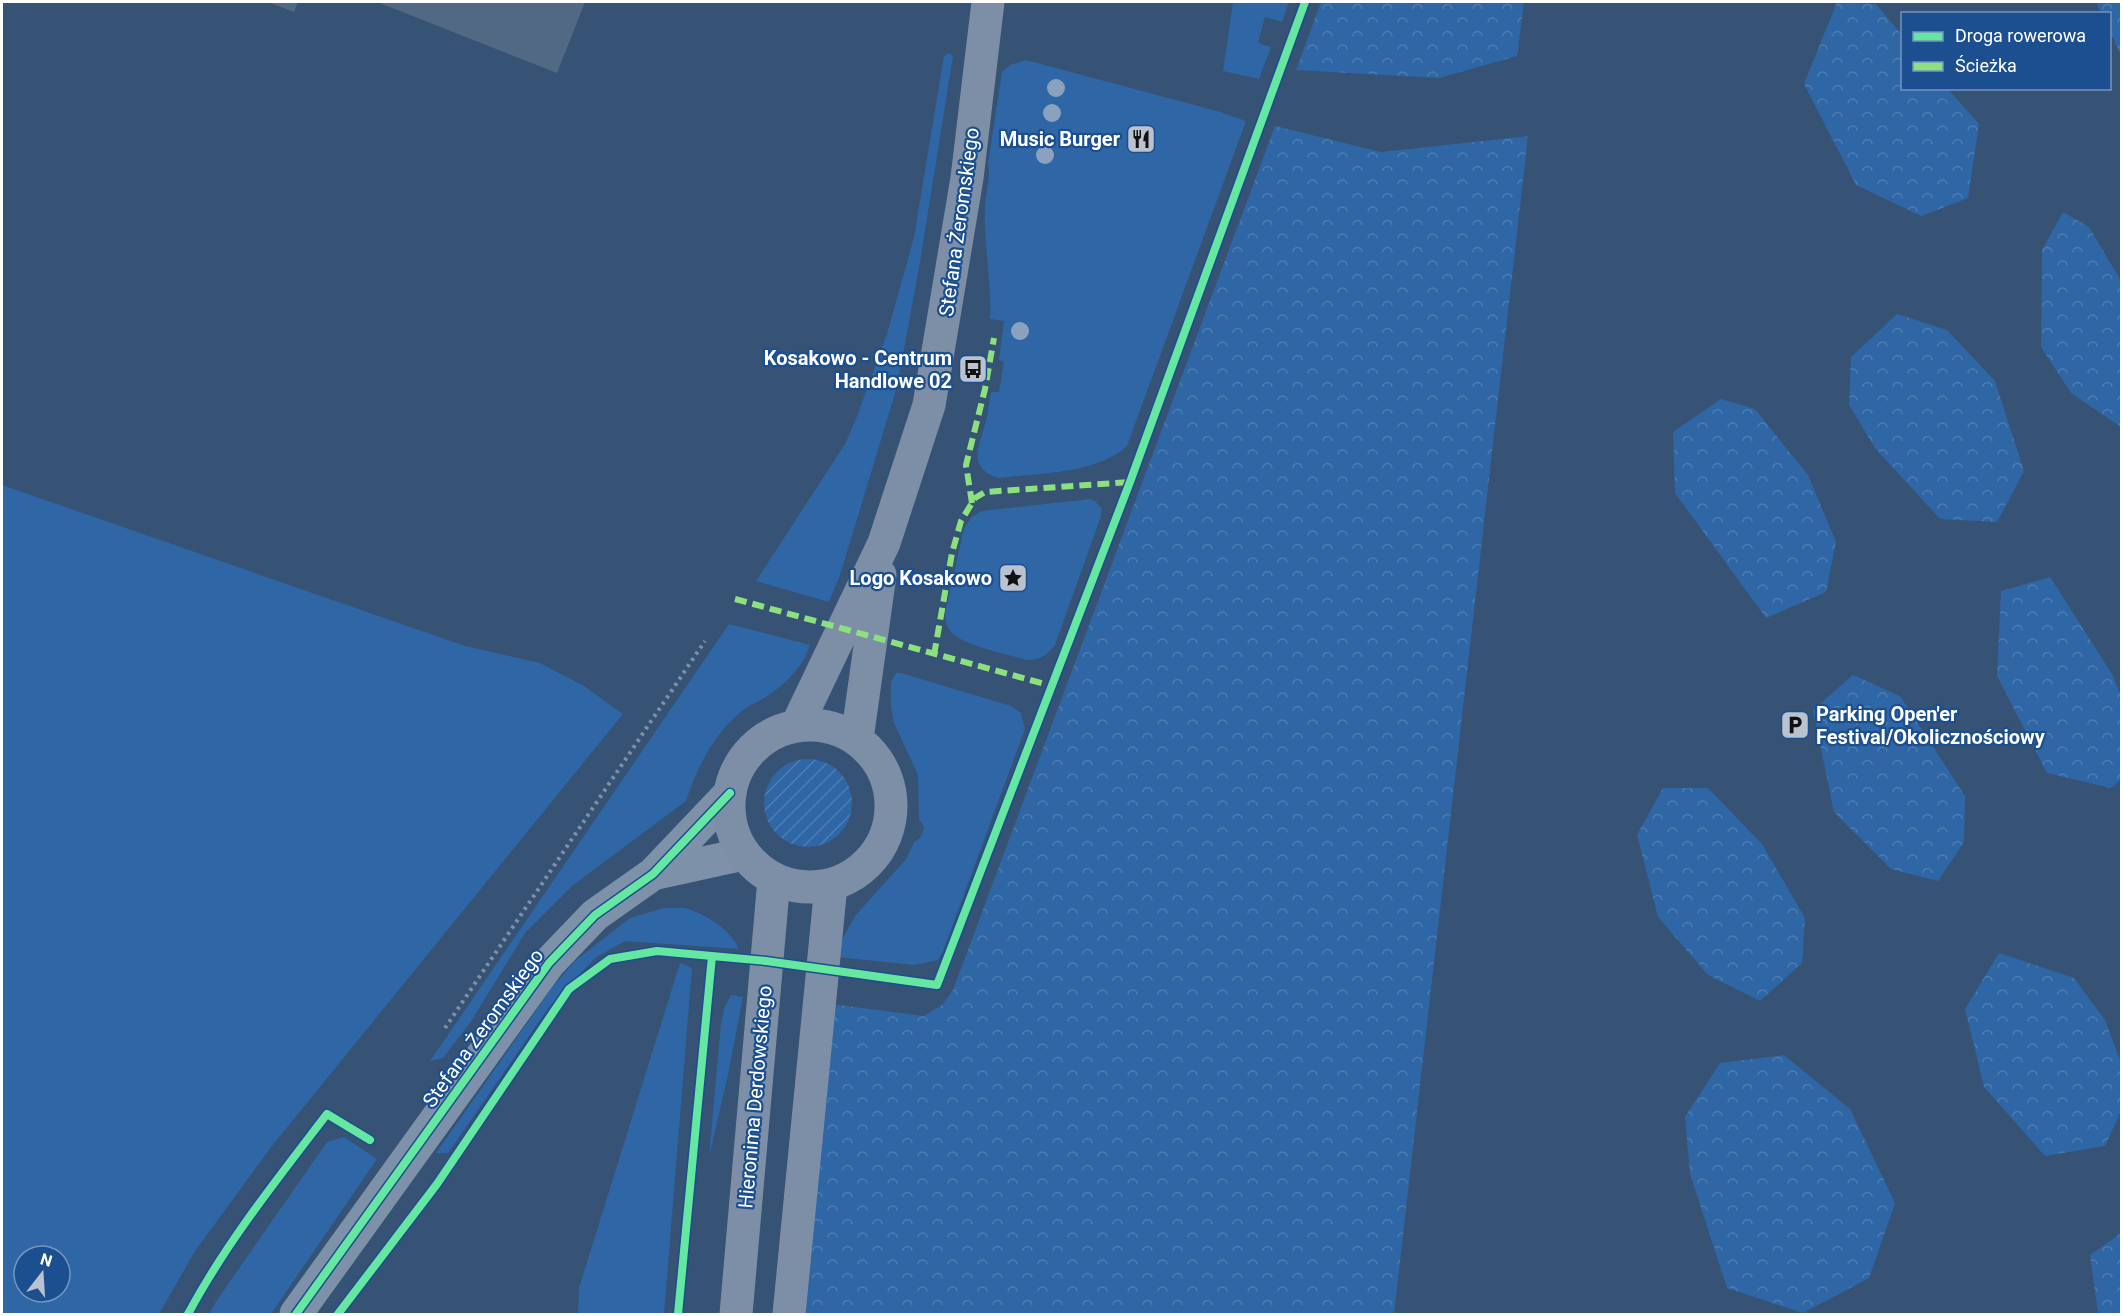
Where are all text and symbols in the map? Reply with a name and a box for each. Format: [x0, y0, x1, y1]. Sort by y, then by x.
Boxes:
legend [1901, 12, 2111, 90]
text: Droga rowerowa [1955, 25, 2086, 46]
text: Ścieżka [1955, 55, 2017, 76]
restaurant icon: Music Burger [1125, 123, 1157, 155]
street label: Stefana Żeromskiego [934, 126, 984, 318]
place label: Music Burger [1000, 127, 1121, 151]
place label: Kosakowo - Centrum Handlowe 02 [764, 346, 952, 393]
bus stop icon: Kosakowo - Centrum Handlowe 02 [957, 353, 989, 385]
place icon: Logo Kosakowo [997, 562, 1029, 594]
place label: Logo Kosakowo [850, 566, 992, 590]
place label: Parking Open'er Festival/Okolicznościowy [1816, 702, 2046, 749]
parking icon: Parking Open'er Festival/Okolicznościowy [1779, 709, 1811, 741]
street label: Stefana Żeromskiego [417, 944, 549, 1112]
street label: Hieronima Derdowskiego [733, 985, 777, 1209]
north arrow [12, 1244, 72, 1304]
text: N [38, 1249, 54, 1271]

